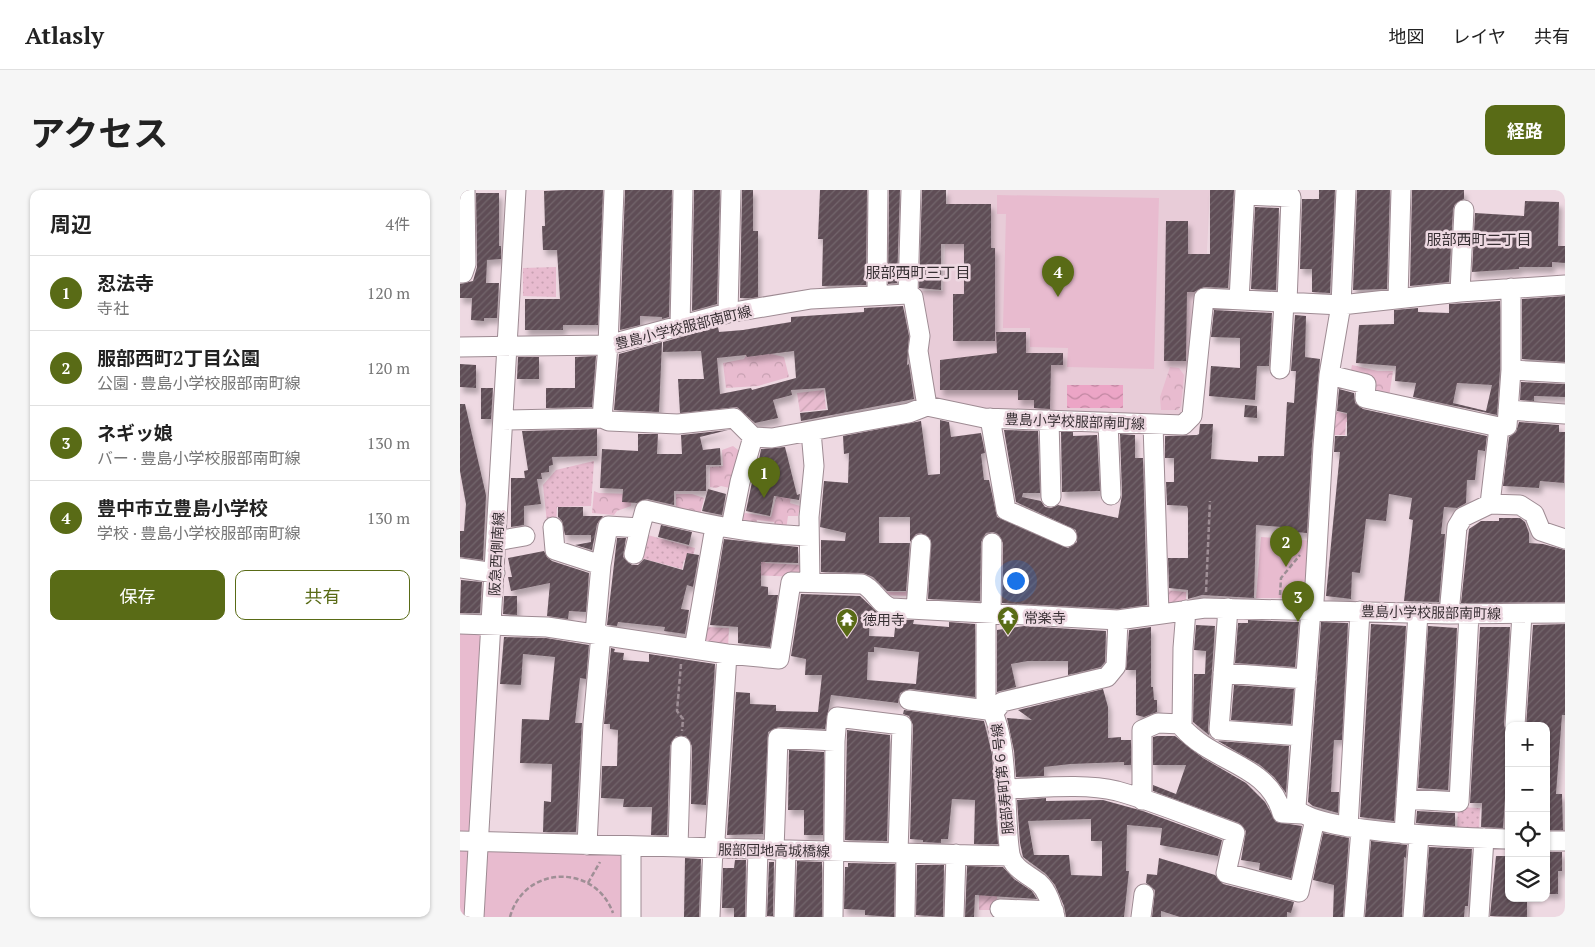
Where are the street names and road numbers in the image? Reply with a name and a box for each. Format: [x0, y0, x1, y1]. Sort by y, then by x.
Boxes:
street label: 豊島小学校服部南町線 [613, 301, 753, 353]
street label: 豊島小学校服部南町線 [1005, 409, 1145, 433]
street label: 阪急西側南線 [484, 512, 508, 596]
street label: 豊島小学校服部南町線 [1361, 601, 1501, 623]
street label: 服部寿町第６号線 [987, 722, 1017, 836]
street label: 服部団地高城橋線 [718, 840, 830, 860]

